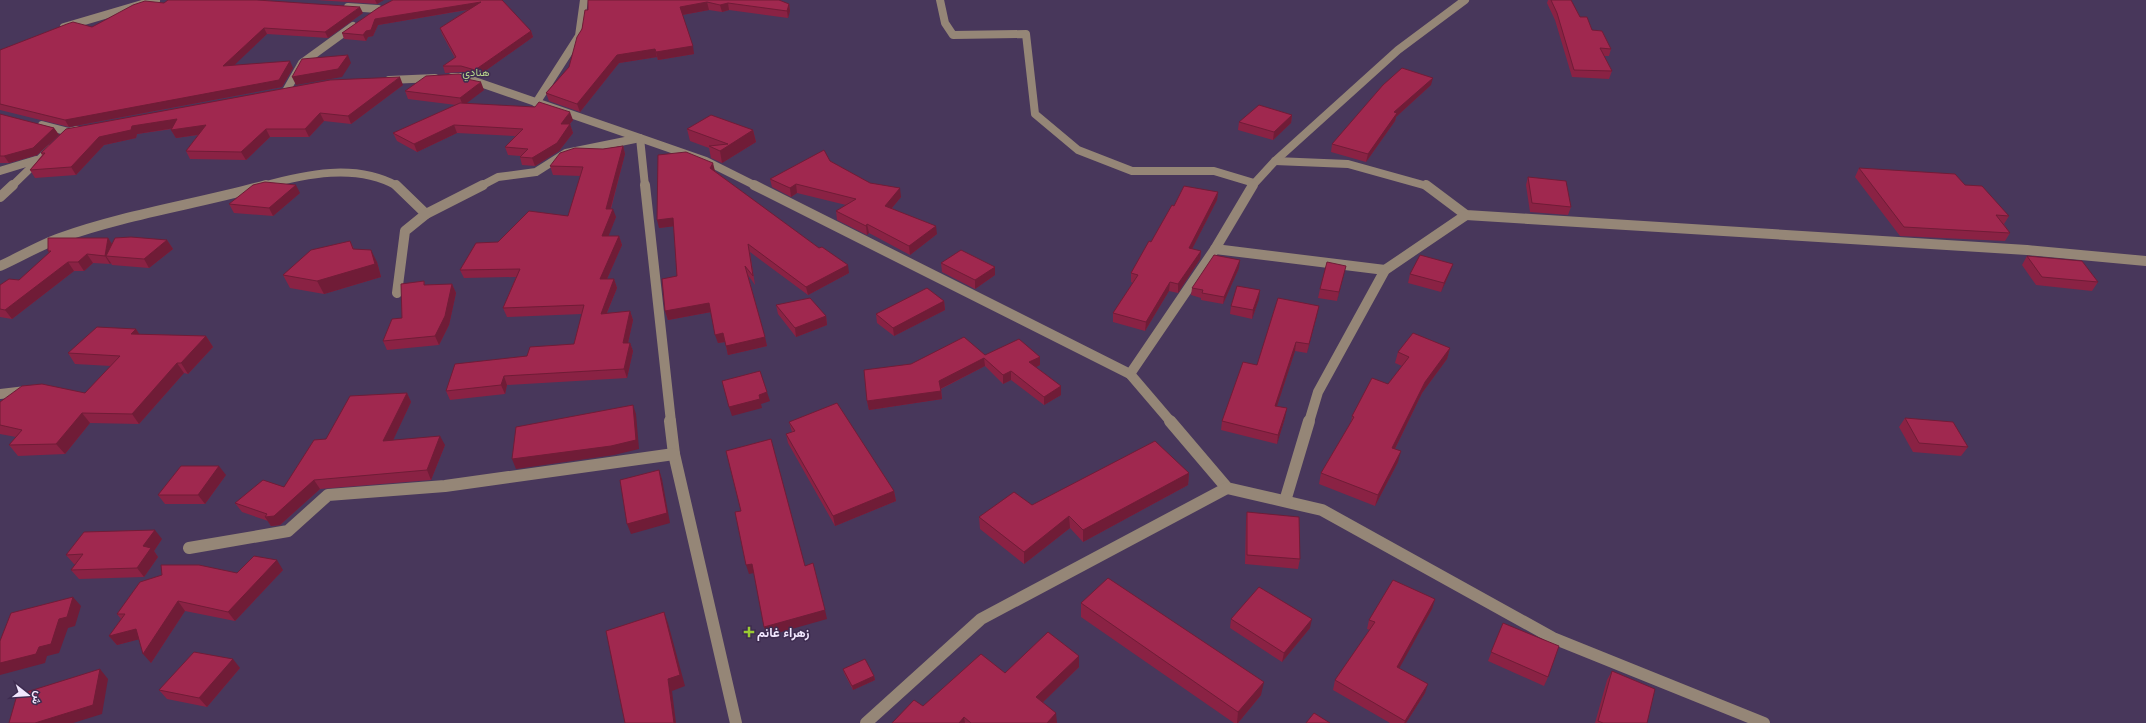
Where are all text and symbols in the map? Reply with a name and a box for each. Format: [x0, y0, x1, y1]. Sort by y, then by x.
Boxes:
district label: هنادي [462, 65, 490, 82]
place label: زهراء غانم [757, 624, 810, 641]
marker: زهراء غانم [744, 627, 754, 637]
north arrow [8, 675, 48, 715]
text: ش [29, 690, 46, 706]

